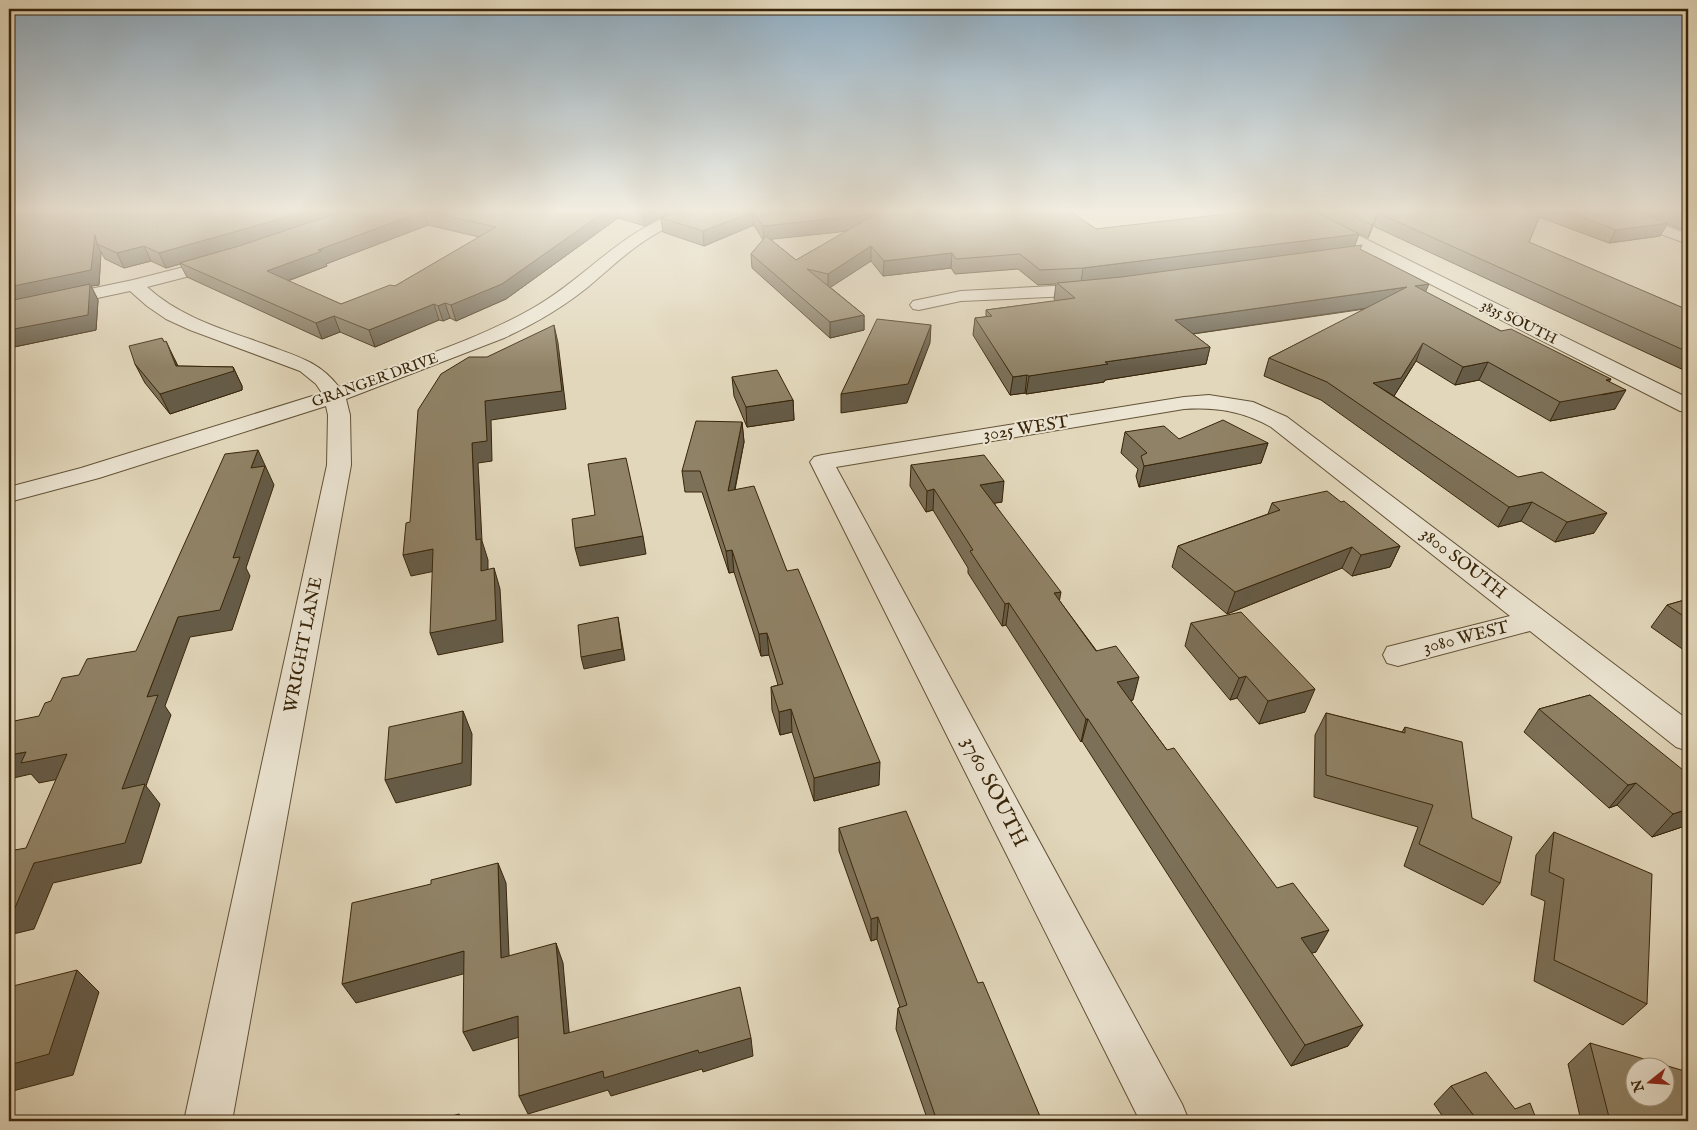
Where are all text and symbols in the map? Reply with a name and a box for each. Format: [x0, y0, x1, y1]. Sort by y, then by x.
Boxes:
street label: 3835 SOUTH [1478, 295, 1560, 349]
street label: GRANGER DRIVE [309, 348, 441, 412]
street label: 3025 WEST [982, 411, 1070, 447]
street label: 3800 SOUTH [1415, 523, 1511, 605]
street label: WRIGHT LANE [280, 575, 328, 715]
street label: 3080 WEST [1421, 616, 1511, 660]
street label: 3760 SOUTH [955, 732, 1033, 852]
north arrow [1624, 1058, 1674, 1108]
text: N [1628, 1077, 1649, 1095]

